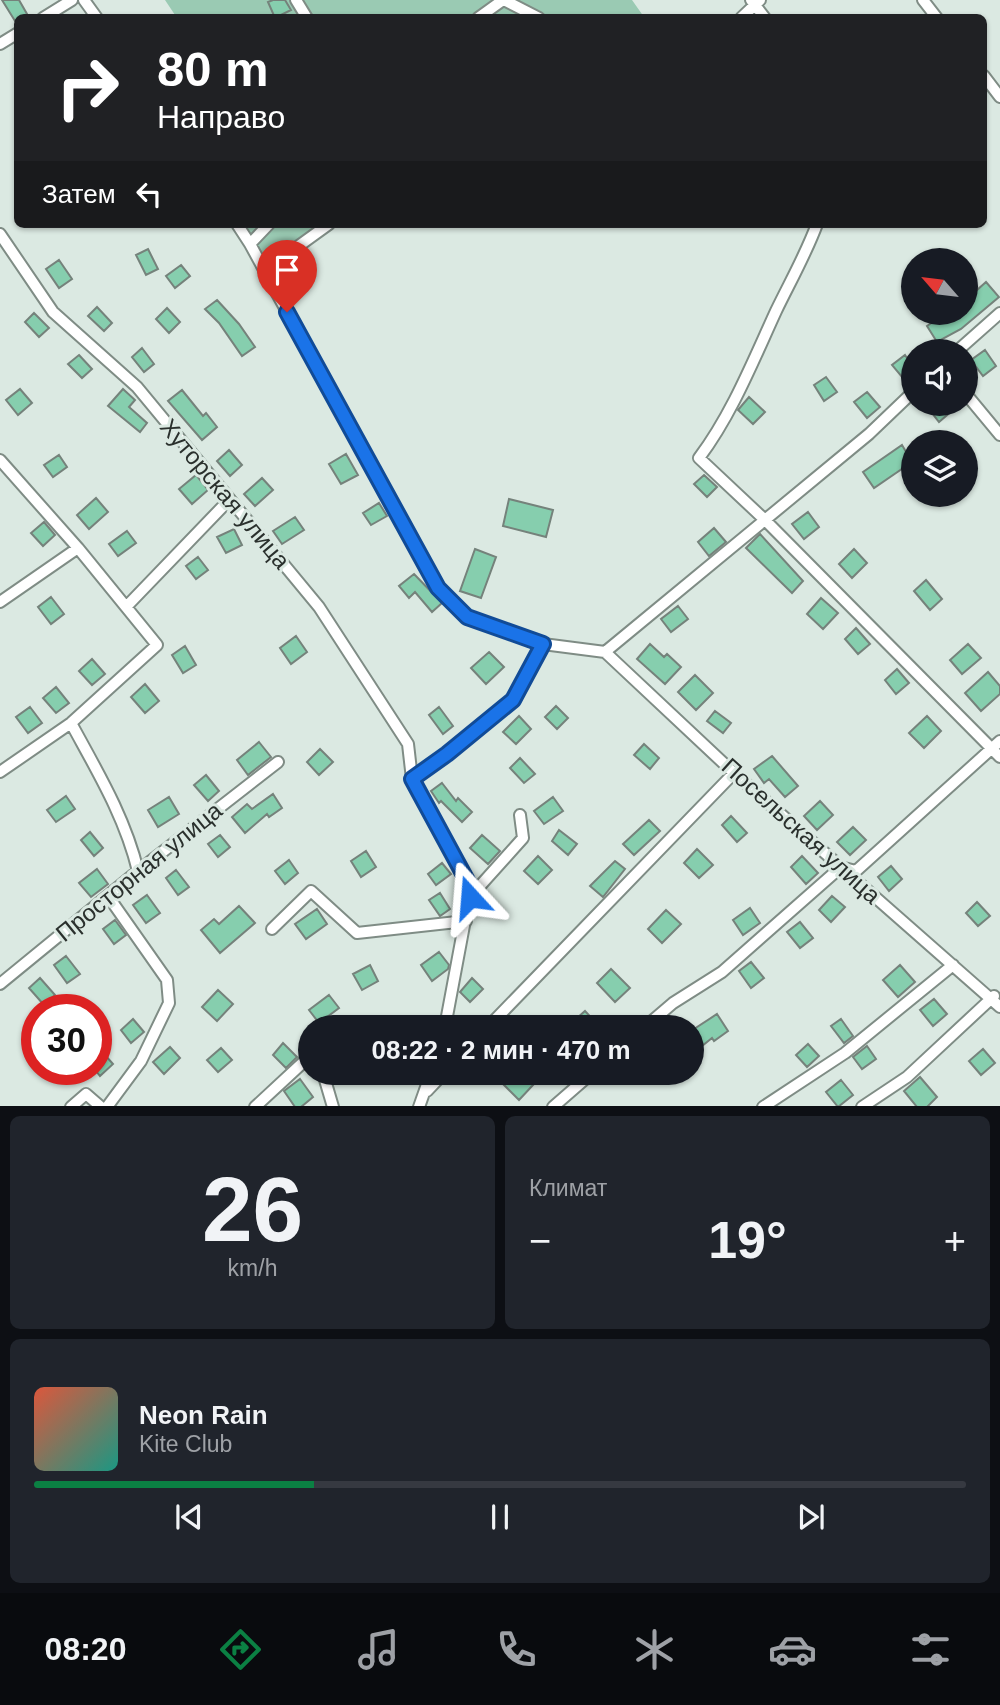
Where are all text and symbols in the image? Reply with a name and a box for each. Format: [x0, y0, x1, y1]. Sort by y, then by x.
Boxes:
icon: right [42, 42, 133, 133]
text: 80 m [157, 42, 269, 96]
text: Направо [157, 99, 285, 135]
icon: left [130, 175, 168, 213]
text: Затем [42, 179, 116, 209]
pin [257, 240, 317, 312]
north arrow [901, 248, 978, 326]
map controls [901, 248, 978, 507]
icon: arrive [268, 251, 306, 289]
button: sound [901, 339, 978, 416]
street label: Хуторская улица [155, 413, 296, 574]
button: layers [901, 430, 978, 507]
street label: Посельская улица [717, 752, 887, 909]
street label: Просторная улица [50, 796, 228, 947]
position arrow [433, 860, 507, 934]
speed limit sign: 30 [21, 994, 112, 1085]
text: 08:22 · 2 мин · 470 m [371, 1035, 631, 1065]
text: 26 [202, 1159, 303, 1260]
text: Климат [529, 1175, 607, 1201]
text: 19° [708, 1211, 787, 1269]
text: − [529, 1220, 551, 1262]
text: + [944, 1220, 966, 1262]
text: km/h [228, 1255, 277, 1281]
text: Neon Rain [139, 1400, 268, 1430]
text: Kite Club [139, 1431, 232, 1457]
icon: previous [170, 1498, 208, 1536]
icon: pause [481, 1498, 519, 1536]
icon: next [792, 1498, 830, 1536]
icon: directions [216, 1625, 265, 1674]
icon: music [354, 1625, 403, 1674]
icon: phone [492, 1625, 541, 1674]
icon: climate [630, 1625, 679, 1674]
icon: car [768, 1625, 817, 1674]
icon: filters [906, 1625, 955, 1674]
text: 08:20 [45, 1631, 126, 1667]

